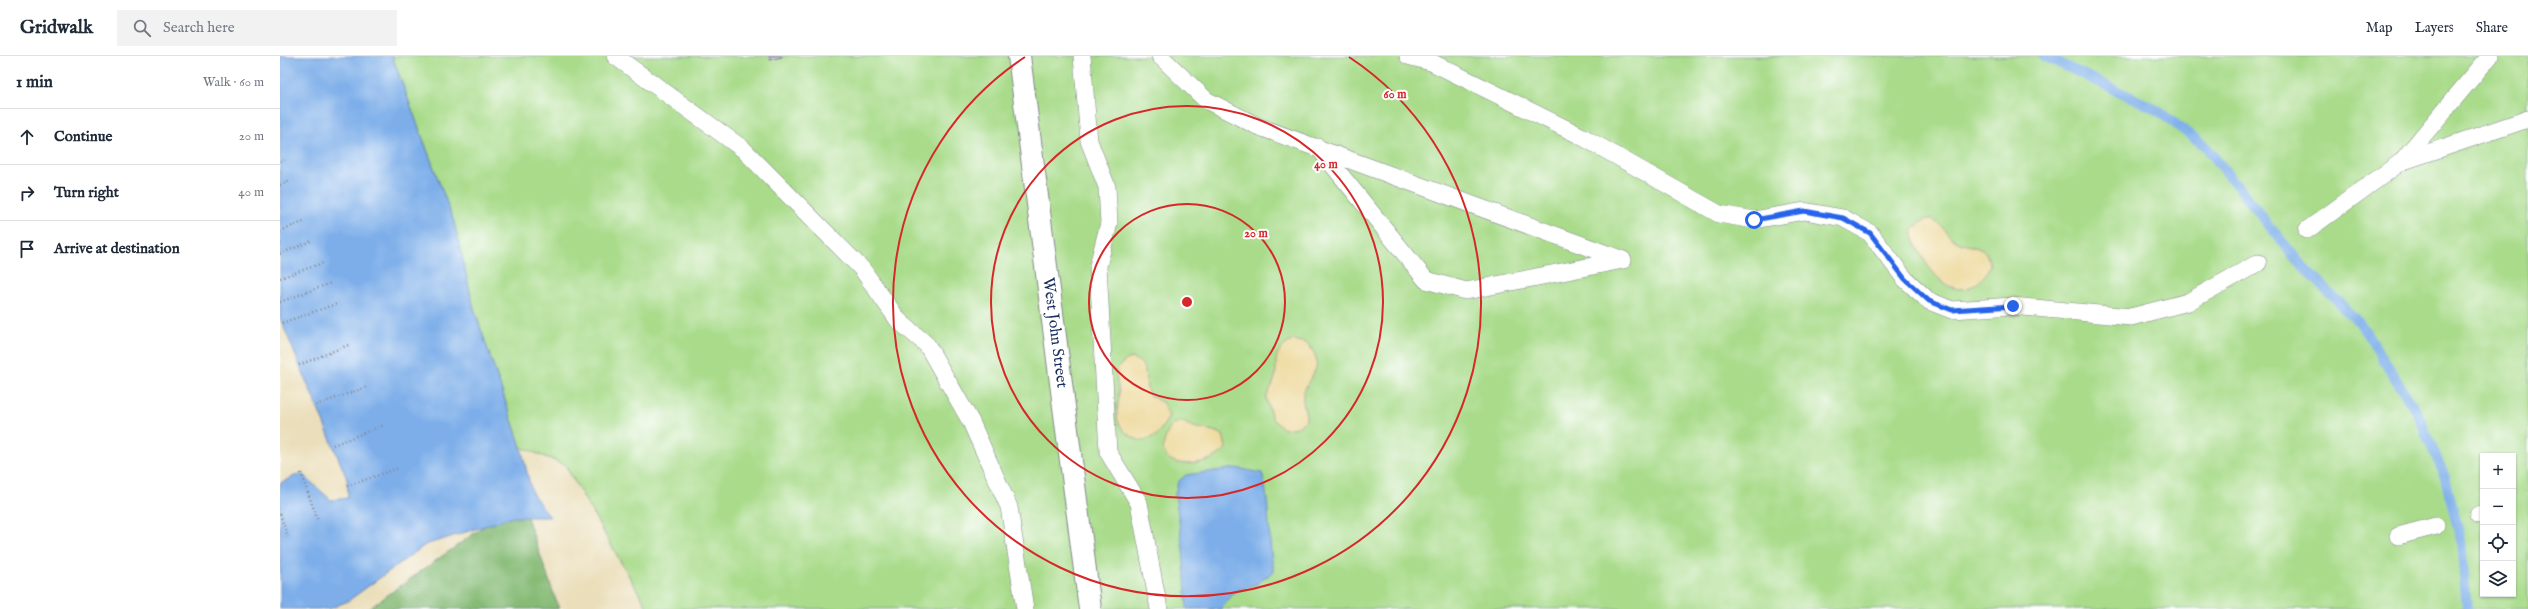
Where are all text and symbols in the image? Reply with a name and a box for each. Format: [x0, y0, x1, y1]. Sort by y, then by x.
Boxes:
search box [117, 10, 397, 46]
text: Gridwalk [20, 16, 93, 40]
icon: search [131, 17, 153, 39]
text: Search here [163, 18, 235, 37]
text: Map [2366, 19, 2393, 37]
text: Layers [2415, 19, 2454, 37]
text: Share [2476, 19, 2508, 37]
text: 1 min [16, 72, 53, 93]
text: Walk · 60 m [203, 74, 264, 91]
text: 60 m [1384, 87, 1407, 102]
icon: ahead [16, 126, 38, 148]
text: Continue [54, 127, 112, 146]
text: 20 m [239, 128, 264, 145]
text: 40 m [1314, 157, 1339, 172]
icon: right [16, 182, 38, 204]
text: Turn right [54, 183, 119, 202]
text: 40 m [238, 184, 264, 201]
route start [1745, 211, 1763, 229]
text: 20 m [1244, 226, 1268, 241]
icon: arrive [16, 238, 38, 260]
text: Arrive at destination [54, 239, 180, 258]
street label: West John Street [1038, 276, 1072, 390]
centre of rings [1180, 295, 1194, 309]
route end [2004, 297, 2022, 315]
map controls [2480, 453, 2516, 597]
button: + [2480, 453, 2516, 489]
button: − [2480, 489, 2516, 525]
button: locate [2480, 525, 2516, 561]
button: layers [2480, 561, 2516, 597]

